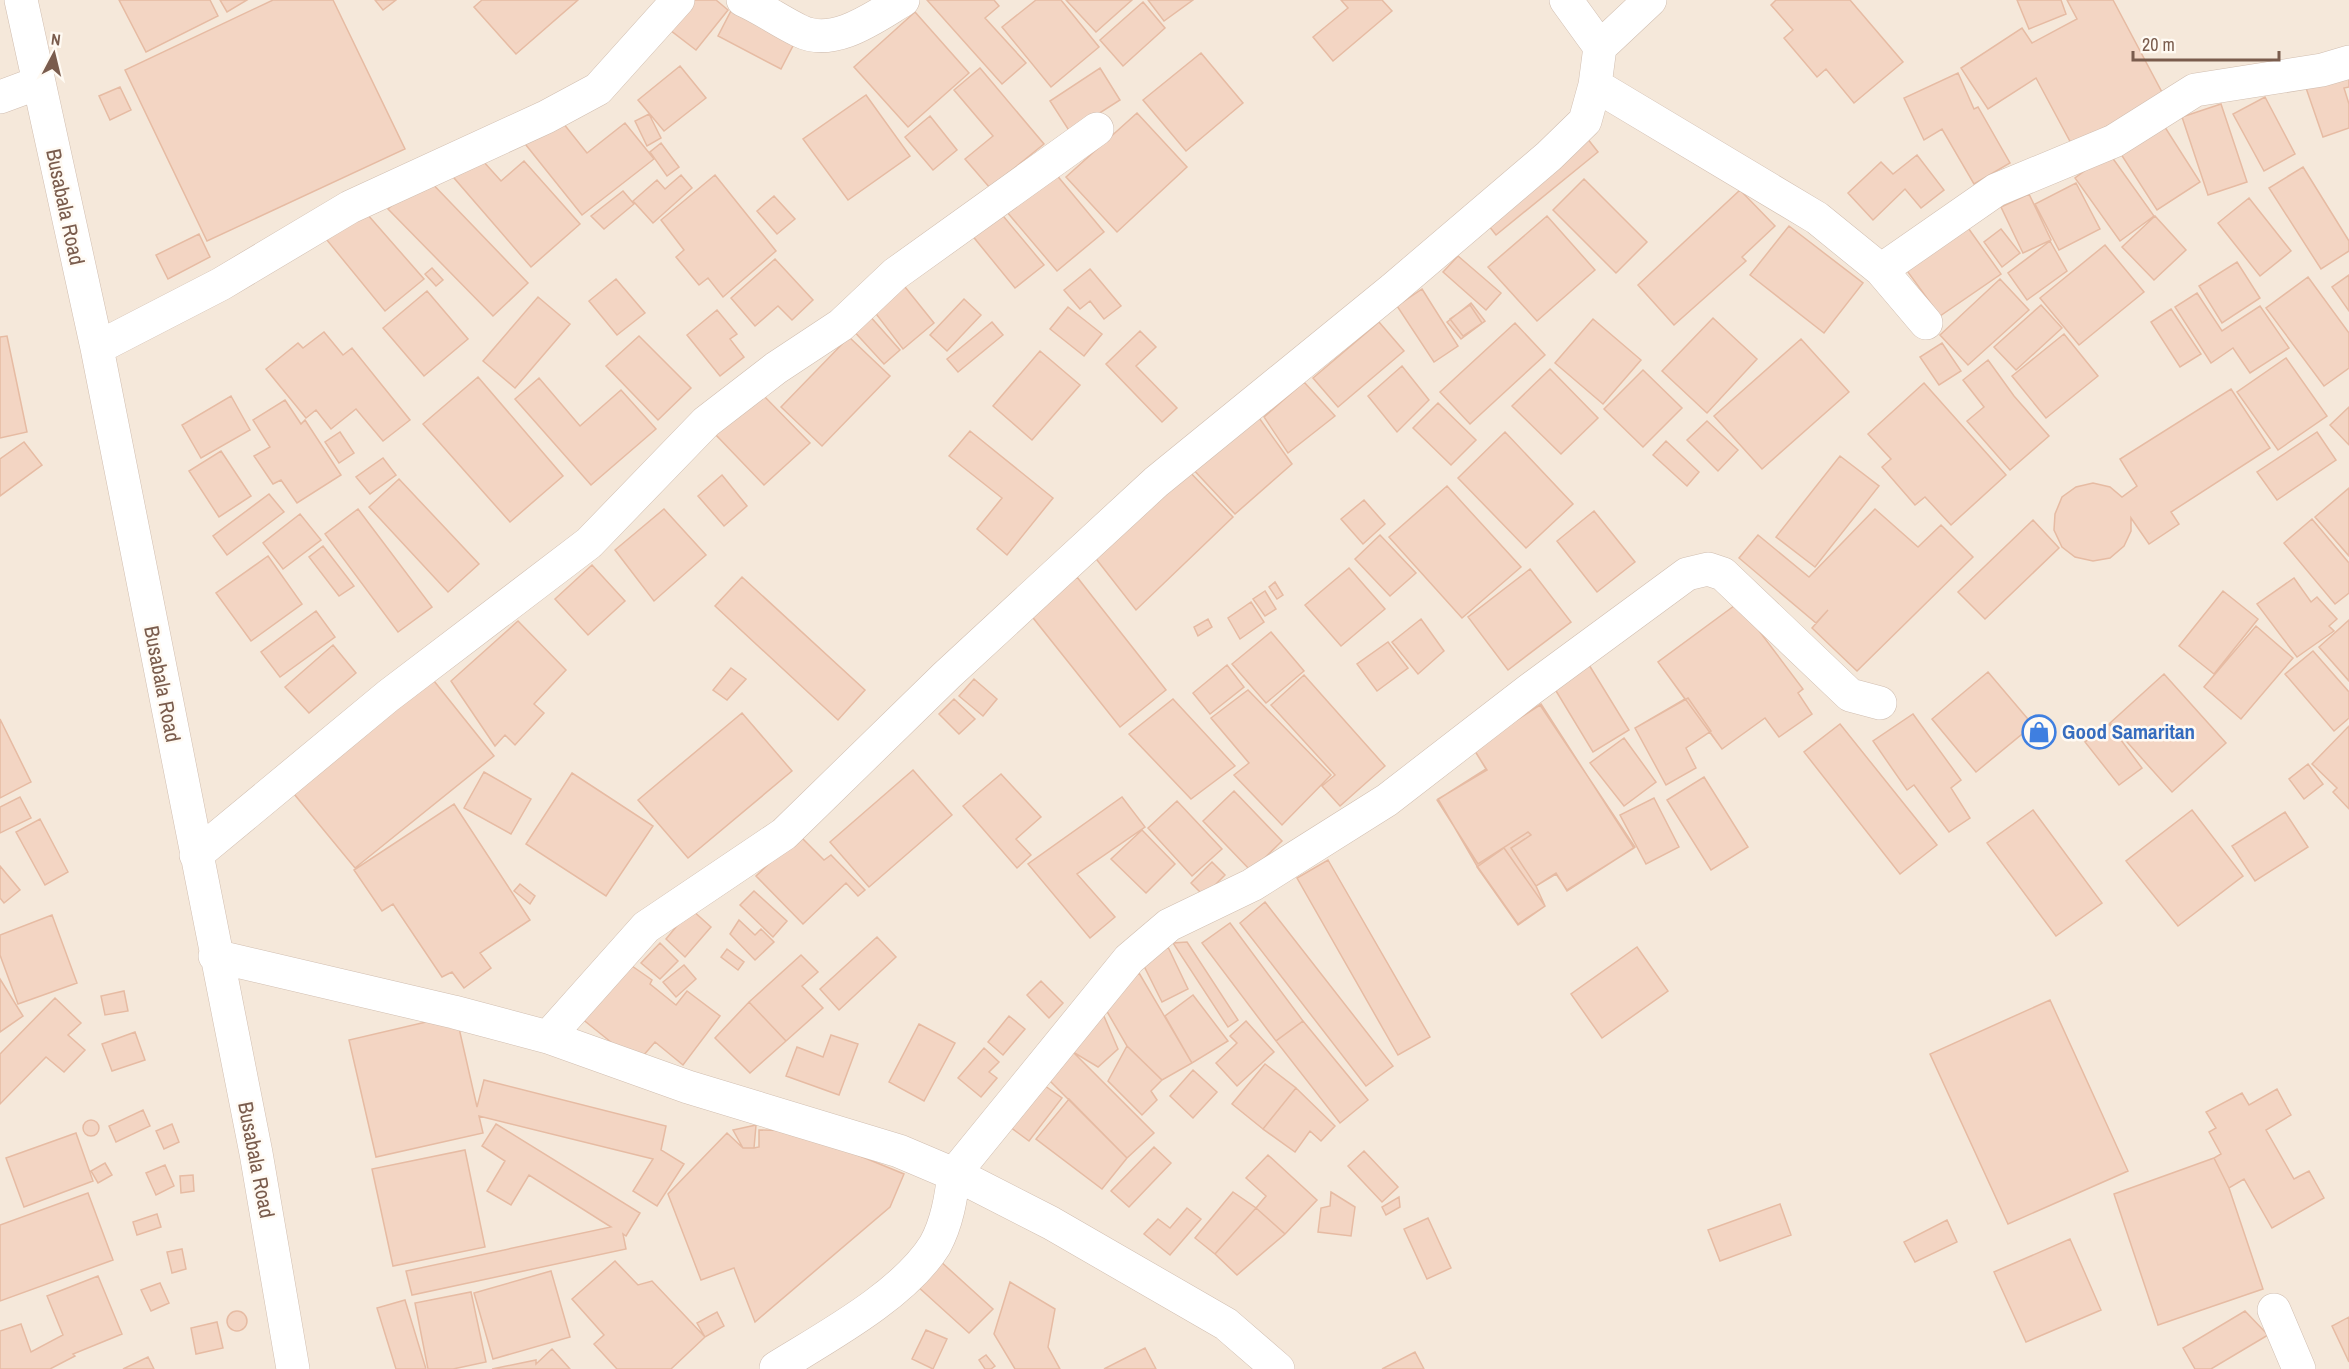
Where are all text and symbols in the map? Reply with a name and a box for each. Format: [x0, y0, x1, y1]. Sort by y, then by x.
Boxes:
north arrow [24, 24, 84, 84]
scale bar [2133, 24, 2278, 62]
text: N [50, 28, 62, 51]
text: 20 m [2142, 32, 2175, 57]
street label: Busabala Road [39, 146, 92, 267]
street label: Busabala Road [137, 623, 188, 744]
shop icon: Good Samaritan [2021, 714, 2057, 750]
place label: Good Samaritan [2062, 717, 2195, 746]
street label: Busabala Road [231, 1099, 282, 1220]

